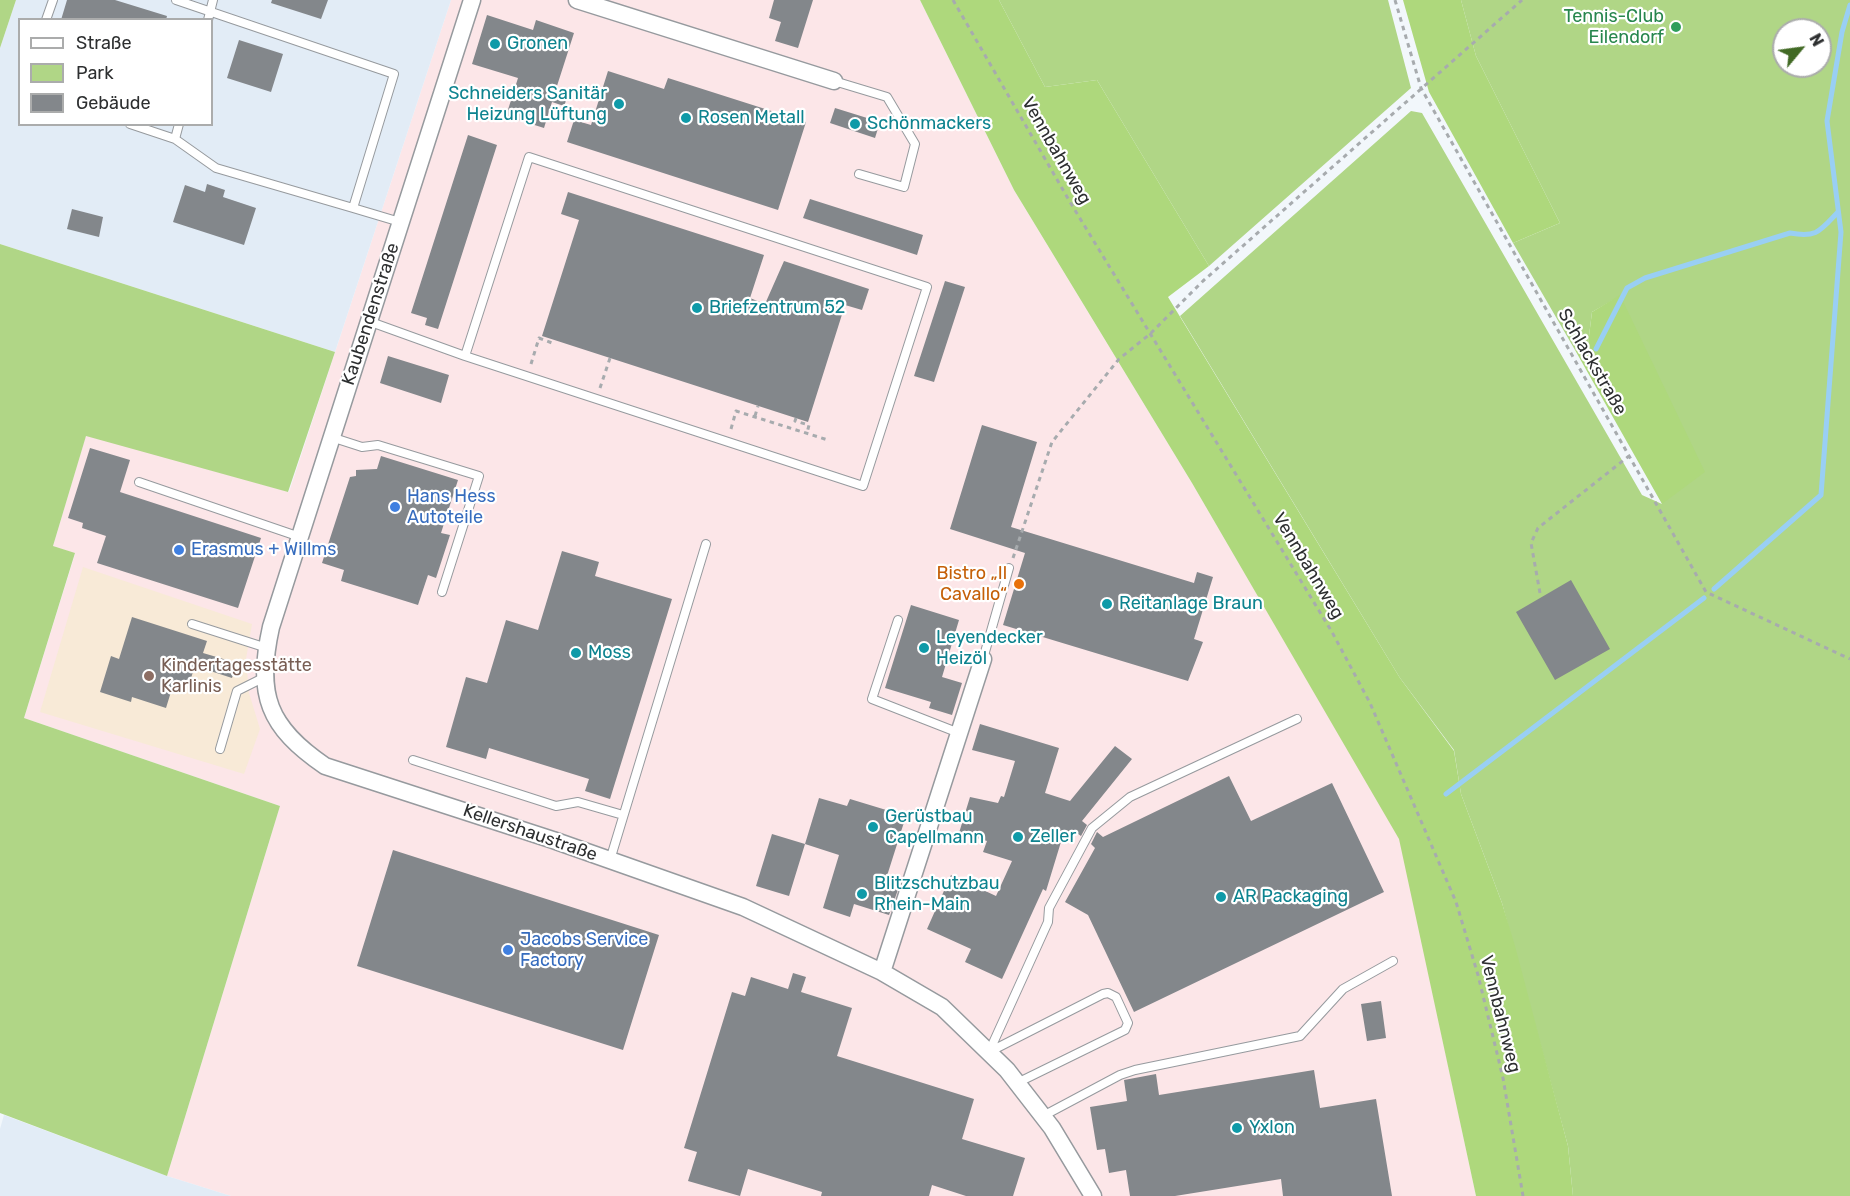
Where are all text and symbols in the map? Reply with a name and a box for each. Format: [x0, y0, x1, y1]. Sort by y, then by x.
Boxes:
place label: Tennis-Club Eilendorf [1563, 6, 1664, 48]
legend [18, 18, 213, 126]
north arrow [1772, 18, 1832, 78]
marker: Tennis-Club Eilendorf [1669, 20, 1683, 34]
text: N [1805, 30, 1828, 50]
text: Straße [76, 32, 132, 54]
place label: Gronen [507, 33, 568, 55]
marker: Gronen [488, 37, 502, 51]
text: Park [76, 62, 113, 84]
place label: Schneiders Sanitär Heizung Lüftung [448, 83, 607, 125]
text: Gebäude [76, 92, 151, 114]
street label: Vennbahnweg [1017, 94, 1095, 208]
marker: Schneiders Sanitär Heizung Lüftung [612, 97, 626, 111]
place label: Rosen Metall [698, 107, 805, 129]
marker: Rosen Metall [679, 111, 693, 125]
place label: Schönmackers [867, 113, 991, 135]
marker: Schönmackers [848, 117, 862, 131]
street label: Kaubendenstraße [338, 240, 404, 388]
place label: Briefzentrum 52 [709, 297, 845, 319]
marker: Briefzentrum 52 [690, 301, 704, 315]
street label: Schlackstraße [1553, 305, 1631, 419]
place label: Hans Hess Autoteile [407, 486, 496, 528]
marker: Hans Hess Autoteile [388, 500, 402, 514]
street label: Vennbahnweg [1268, 509, 1348, 623]
place label: Erasmus + Willms [191, 539, 336, 561]
marker: Erasmus + Willms [172, 543, 186, 557]
place label: Bistro „Il Cavallo“ [936, 563, 1007, 606]
marker: Bistro „Il Cavallo“ [1012, 577, 1026, 591]
place label: Reitanlage Braun [1119, 593, 1263, 615]
marker: Reitanlage Braun [1100, 597, 1114, 611]
place label: Leyendecker Heizöl [936, 627, 1043, 670]
marker: Leyendecker Heizöl [917, 641, 931, 655]
place label: Moss [588, 642, 631, 664]
marker: Moss [569, 646, 583, 660]
place label: Kindertagesstätte Karlinis [161, 655, 312, 698]
marker: Kindertagesstätte Karlinis [142, 669, 156, 683]
street label: Kellershaustraße [460, 800, 600, 866]
place label: Gerüstbau Capellmann [885, 806, 984, 848]
marker: Gerüstbau Capellmann [866, 820, 880, 834]
place label: Zeller [1030, 826, 1076, 848]
marker: Zeller [1011, 830, 1025, 844]
place label: Blitzschutzbau Rhein-Main [874, 873, 1000, 916]
place label: AR Packaging [1233, 886, 1348, 908]
marker: Blitzschutzbau Rhein-Main [855, 887, 869, 901]
marker: AR Packaging [1214, 890, 1228, 904]
place label: Jacobs Service Factory [520, 929, 648, 972]
marker: Jacobs Service Factory [501, 943, 515, 957]
street label: Vennbahnweg [1475, 953, 1525, 1075]
place label: Yxlon [1249, 1117, 1295, 1139]
marker: Yxlon [1230, 1121, 1244, 1135]

